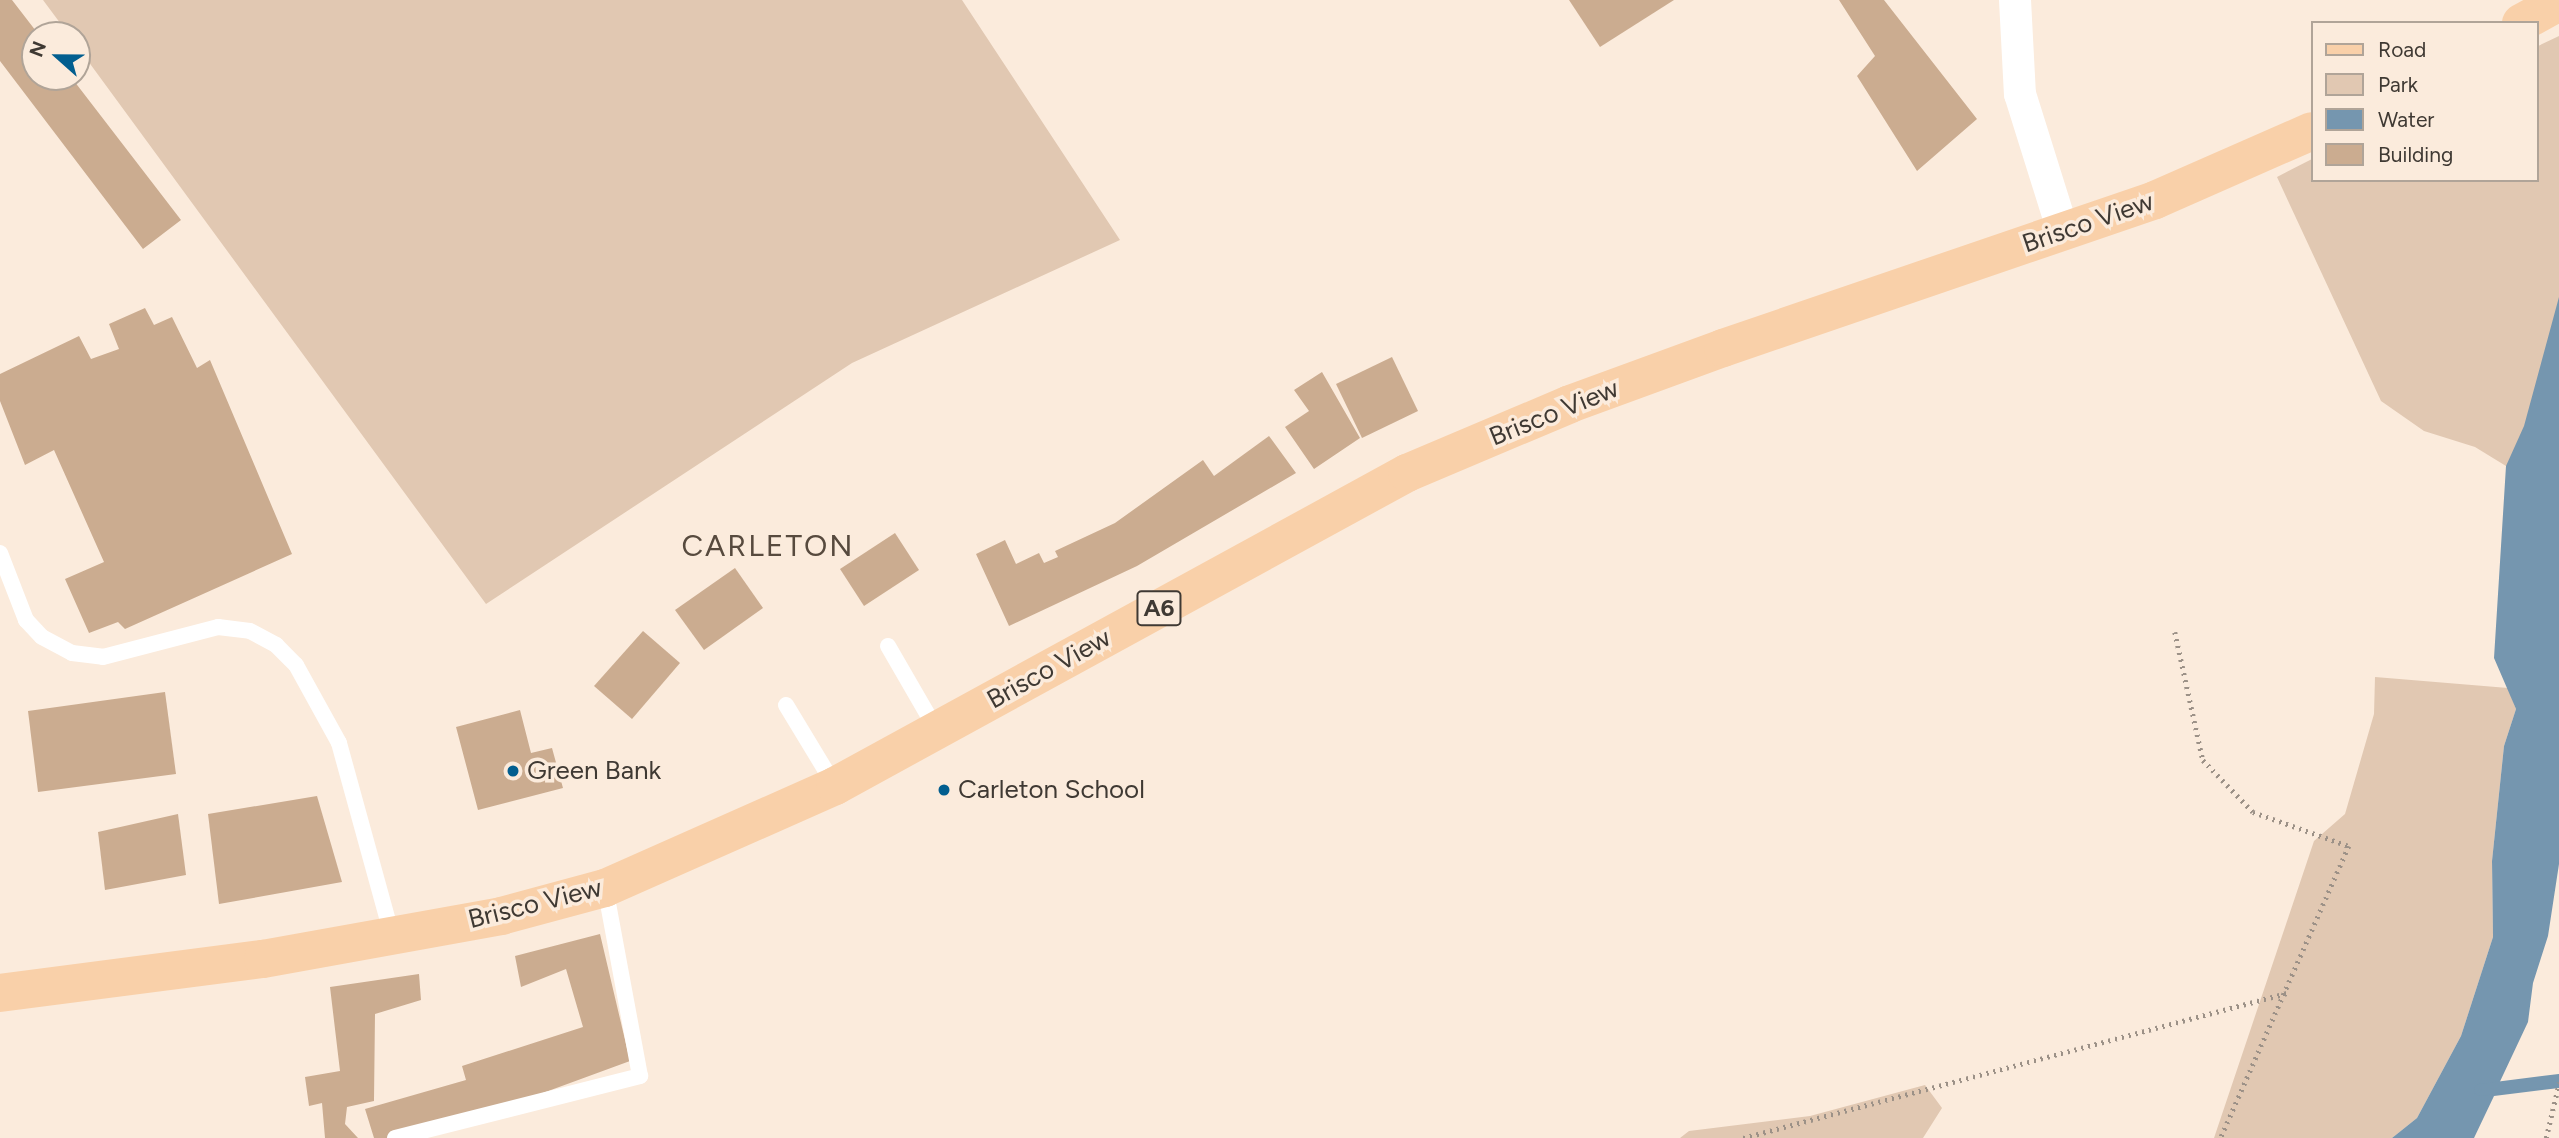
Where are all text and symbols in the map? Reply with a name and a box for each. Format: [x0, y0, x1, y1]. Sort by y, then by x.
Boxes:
north arrow [21, 21, 91, 91]
legend [2310, 21, 2538, 182]
text: Road [2378, 37, 2426, 62]
text: N [24, 38, 51, 60]
text: Park [2378, 72, 2418, 97]
text: Water [2378, 107, 2434, 132]
text: Building [2378, 142, 2453, 167]
street label: Brisco View [2018, 186, 2158, 260]
street label: Brisco View [1485, 373, 1623, 453]
district label: CARLETON [682, 528, 854, 564]
road number: A6 [1136, 588, 1182, 628]
street label: Brisco View [982, 622, 1116, 716]
place label: Green Bank [527, 755, 661, 787]
marker: Green Bank [505, 763, 521, 779]
place label: Carleton School [958, 774, 1145, 806]
marker: Carleton School [936, 782, 952, 798]
street label: Brisco View [465, 872, 605, 936]

